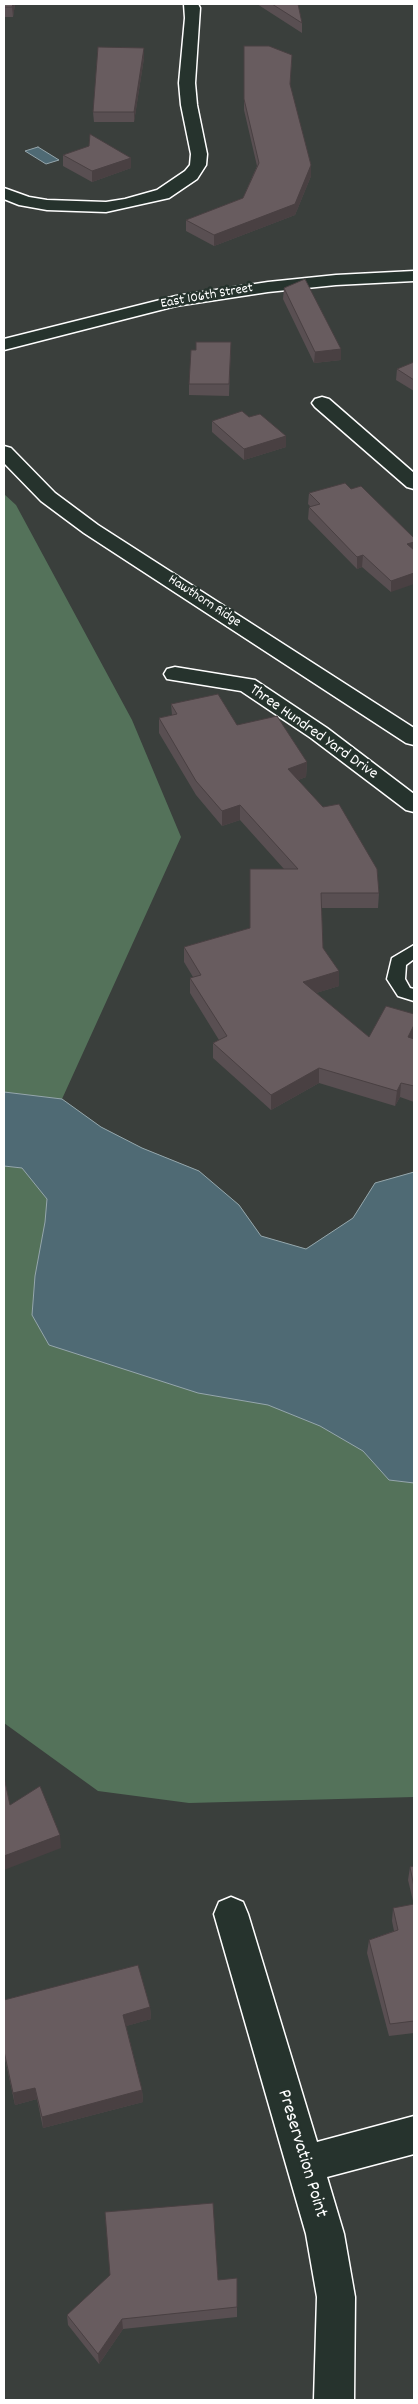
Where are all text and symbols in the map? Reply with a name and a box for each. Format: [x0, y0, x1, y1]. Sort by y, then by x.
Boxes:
street label: East 106th Street [159, 281, 255, 313]
street label: Hawthorn Ridge [164, 572, 244, 632]
street label: Three Hundred Yard Drive [245, 681, 381, 785]
street label: Preservation Point [271, 2087, 331, 2221]

